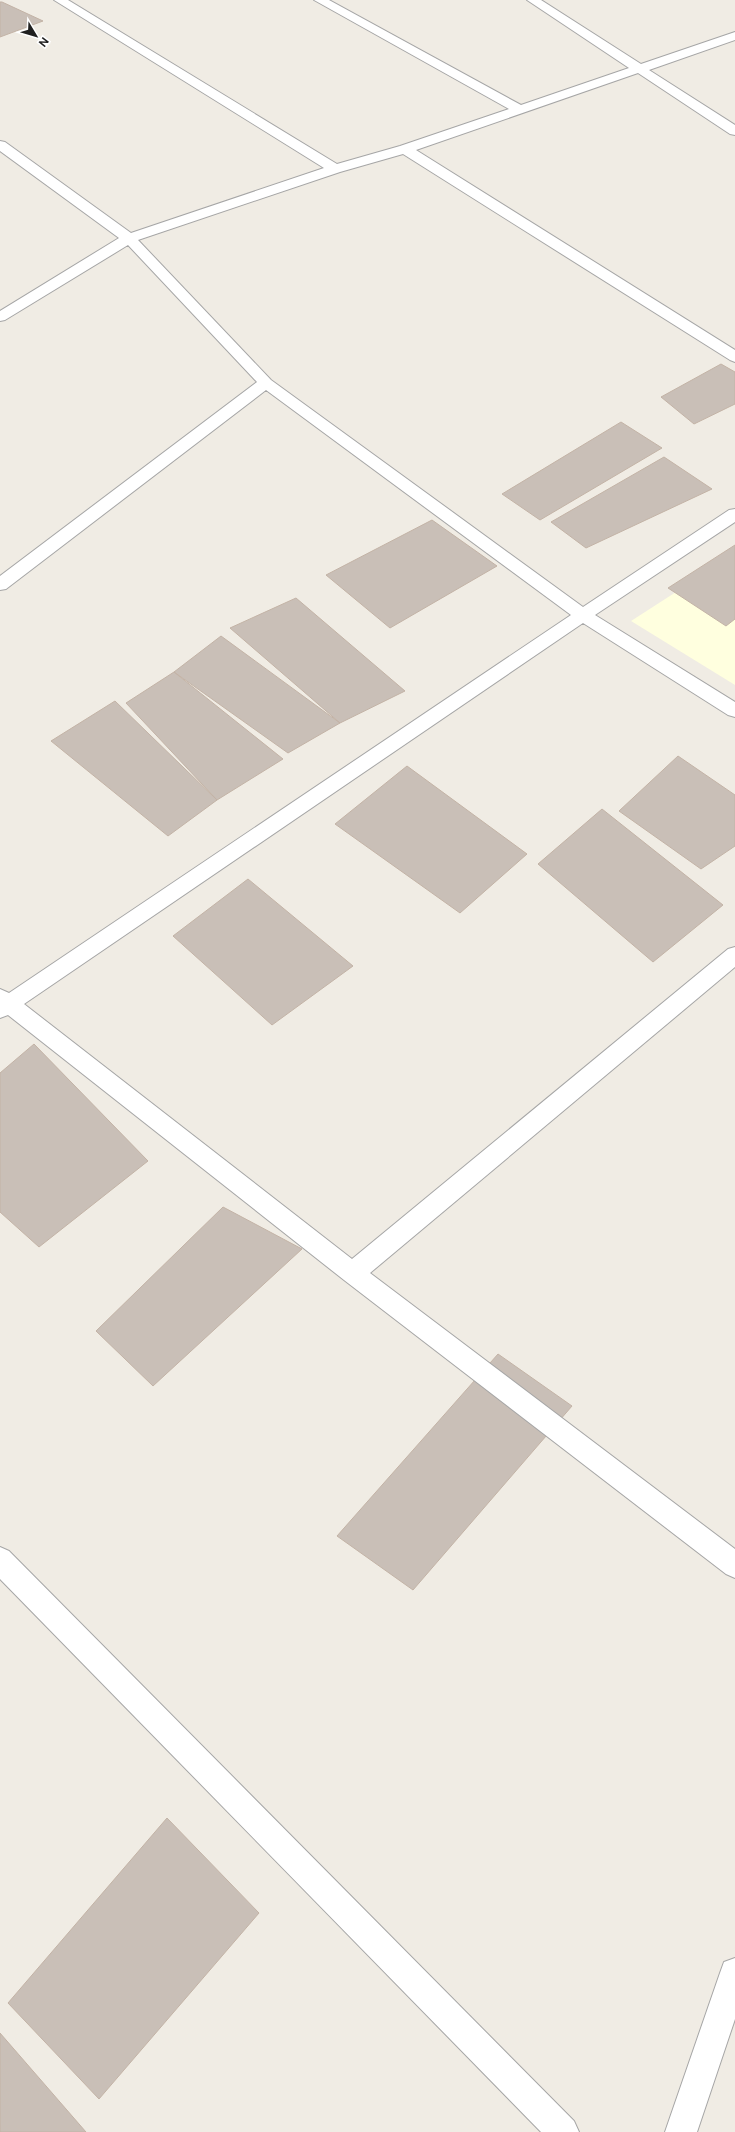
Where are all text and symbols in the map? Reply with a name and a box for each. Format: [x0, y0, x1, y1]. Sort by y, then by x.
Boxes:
north arrow [16, 16, 56, 56]
text: N [37, 35, 51, 49]

